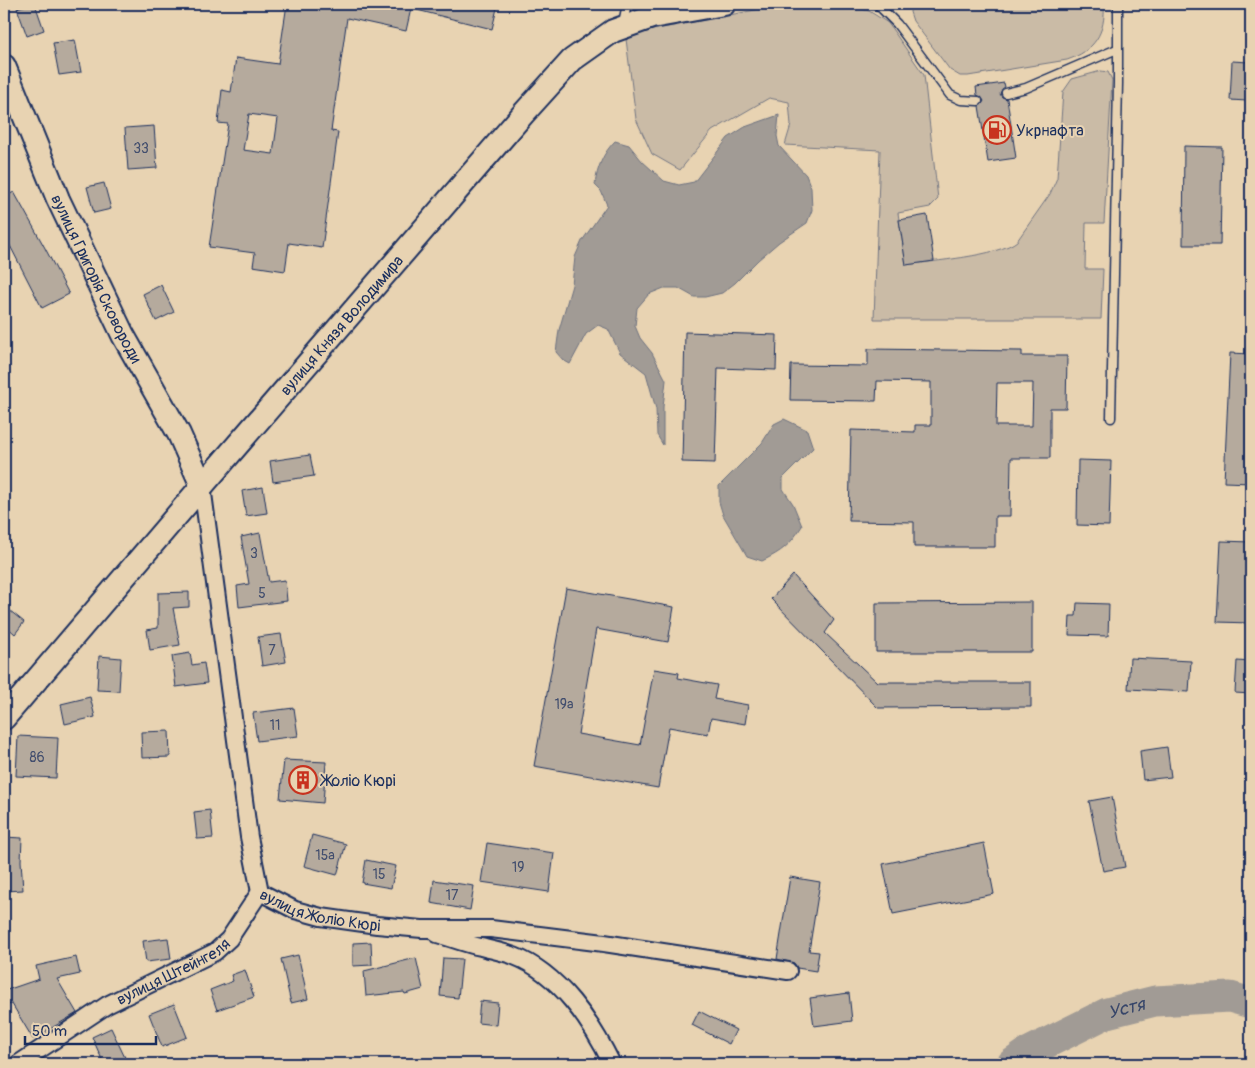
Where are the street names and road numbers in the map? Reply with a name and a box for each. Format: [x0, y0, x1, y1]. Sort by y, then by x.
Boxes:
street label: вулиця Григорія Сковороди [46, 192, 146, 367]
street label: вулиця Князя Володимира [276, 251, 408, 400]
street label: вулиця Жоліо Кюрі [256, 885, 381, 936]
street label: вулиця Штейнгеля [113, 934, 235, 1010]

